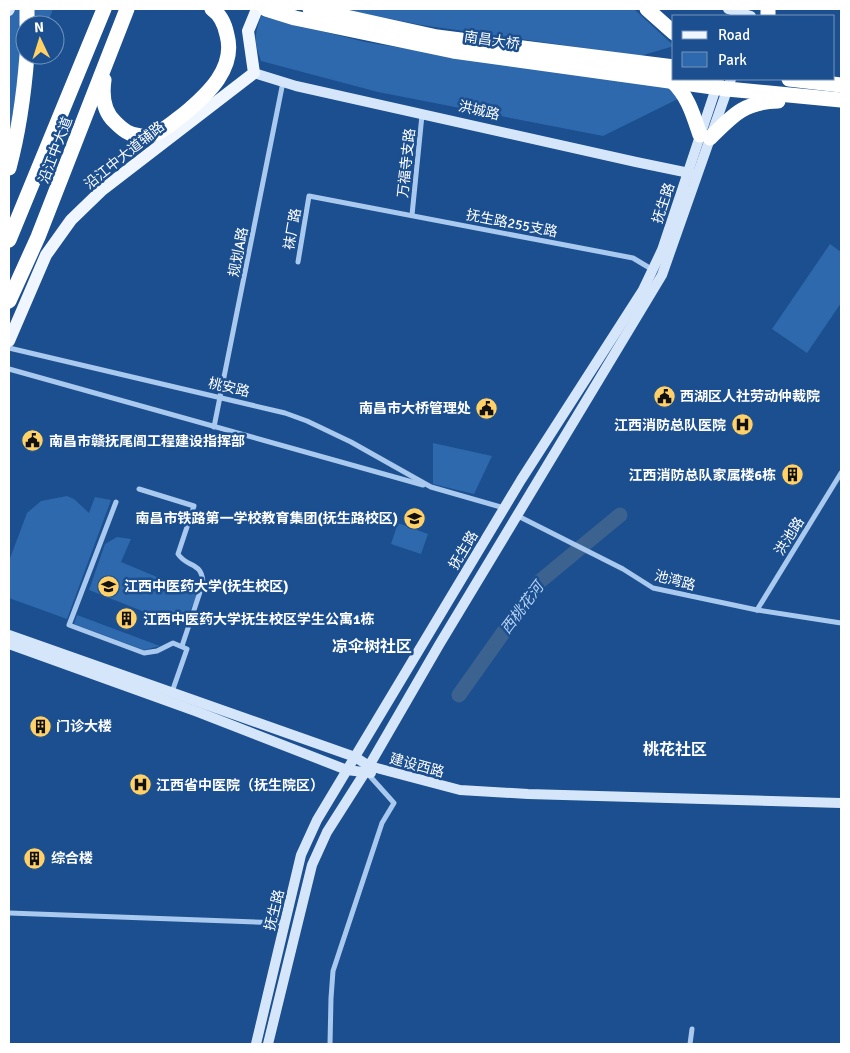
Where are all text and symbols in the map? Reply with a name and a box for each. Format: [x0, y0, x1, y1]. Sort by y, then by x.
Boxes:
north arrow [15, 15, 65, 65]
legend [672, 15, 835, 80]
text: N [34, 19, 45, 36]
text: Road [718, 26, 750, 44]
street label: 南昌大桥 [463, 28, 521, 53]
text: Park [718, 51, 747, 69]
street label: 洪城路 [457, 97, 501, 123]
street label: 沿江中大道 [35, 114, 76, 186]
street label: 沿江中大道辅路 [81, 118, 168, 193]
street label: 万福寺支路 [394, 127, 419, 199]
street label: 抚生路 [649, 181, 678, 226]
street label: 抚生路255支路 [465, 206, 559, 241]
street label: 袜厂路 [280, 207, 305, 251]
street label: 规划A路 [225, 226, 252, 279]
street label: 桃安路 [207, 374, 251, 400]
public building icon: 西湖区人社劳动仲裁院 [652, 384, 676, 408]
place label: 西湖区人社劳动仲裁院 [680, 388, 820, 405]
public building icon: 南昌市大桥管理处 [475, 396, 499, 420]
place label: 南昌市大桥管理处 [359, 400, 471, 417]
hospital icon: 江西消防总队医院 [730, 413, 754, 437]
place label: 江西消防总队医院 [614, 417, 726, 434]
public building icon: 南昌市赣抚尾闾工程建设指挥部 [21, 429, 45, 453]
place label: 南昌市赣抚尾闾工程建设指挥部 [49, 433, 245, 450]
building icon: 江西消防总队家属楼6栋 [780, 463, 804, 487]
place label: 江西消防总队家属楼6栋 [628, 467, 776, 484]
school or university icon: 南昌市铁路第一学校教育集团(抚生路校区) [402, 506, 426, 530]
place label: 南昌市铁路第一学校教育集团(抚生路校区) [136, 510, 398, 527]
street label: 洪池路 [771, 514, 808, 559]
street label: 抚生路 [445, 528, 482, 573]
street label: 池湾路 [652, 567, 697, 594]
school or university icon: 江西中医药大学(抚生校区) [96, 574, 120, 598]
water label: 西桃花河 [497, 576, 549, 637]
place label: 江西中医药大学(抚生校区) [124, 578, 289, 595]
building icon: 江西中医药大学抚生校区学生公寓1栋 [115, 607, 139, 631]
place label: 江西中医药大学抚生校区学生公寓1栋 [143, 611, 375, 628]
district label: 凉伞树社区 [332, 637, 412, 657]
building icon: 门诊大楼 [28, 714, 52, 738]
place label: 门诊大楼 [56, 718, 112, 735]
district label: 桃花社区 [643, 740, 707, 760]
street label: 建设西路 [388, 750, 446, 781]
hospital icon: 江西省中医院（抚生院区） [128, 773, 152, 797]
place label: 江西省中医院（抚生院区） [156, 777, 324, 794]
building icon: 综合楼 [23, 846, 47, 870]
place label: 综合楼 [51, 850, 93, 867]
street label: 抚生路 [261, 888, 288, 933]

